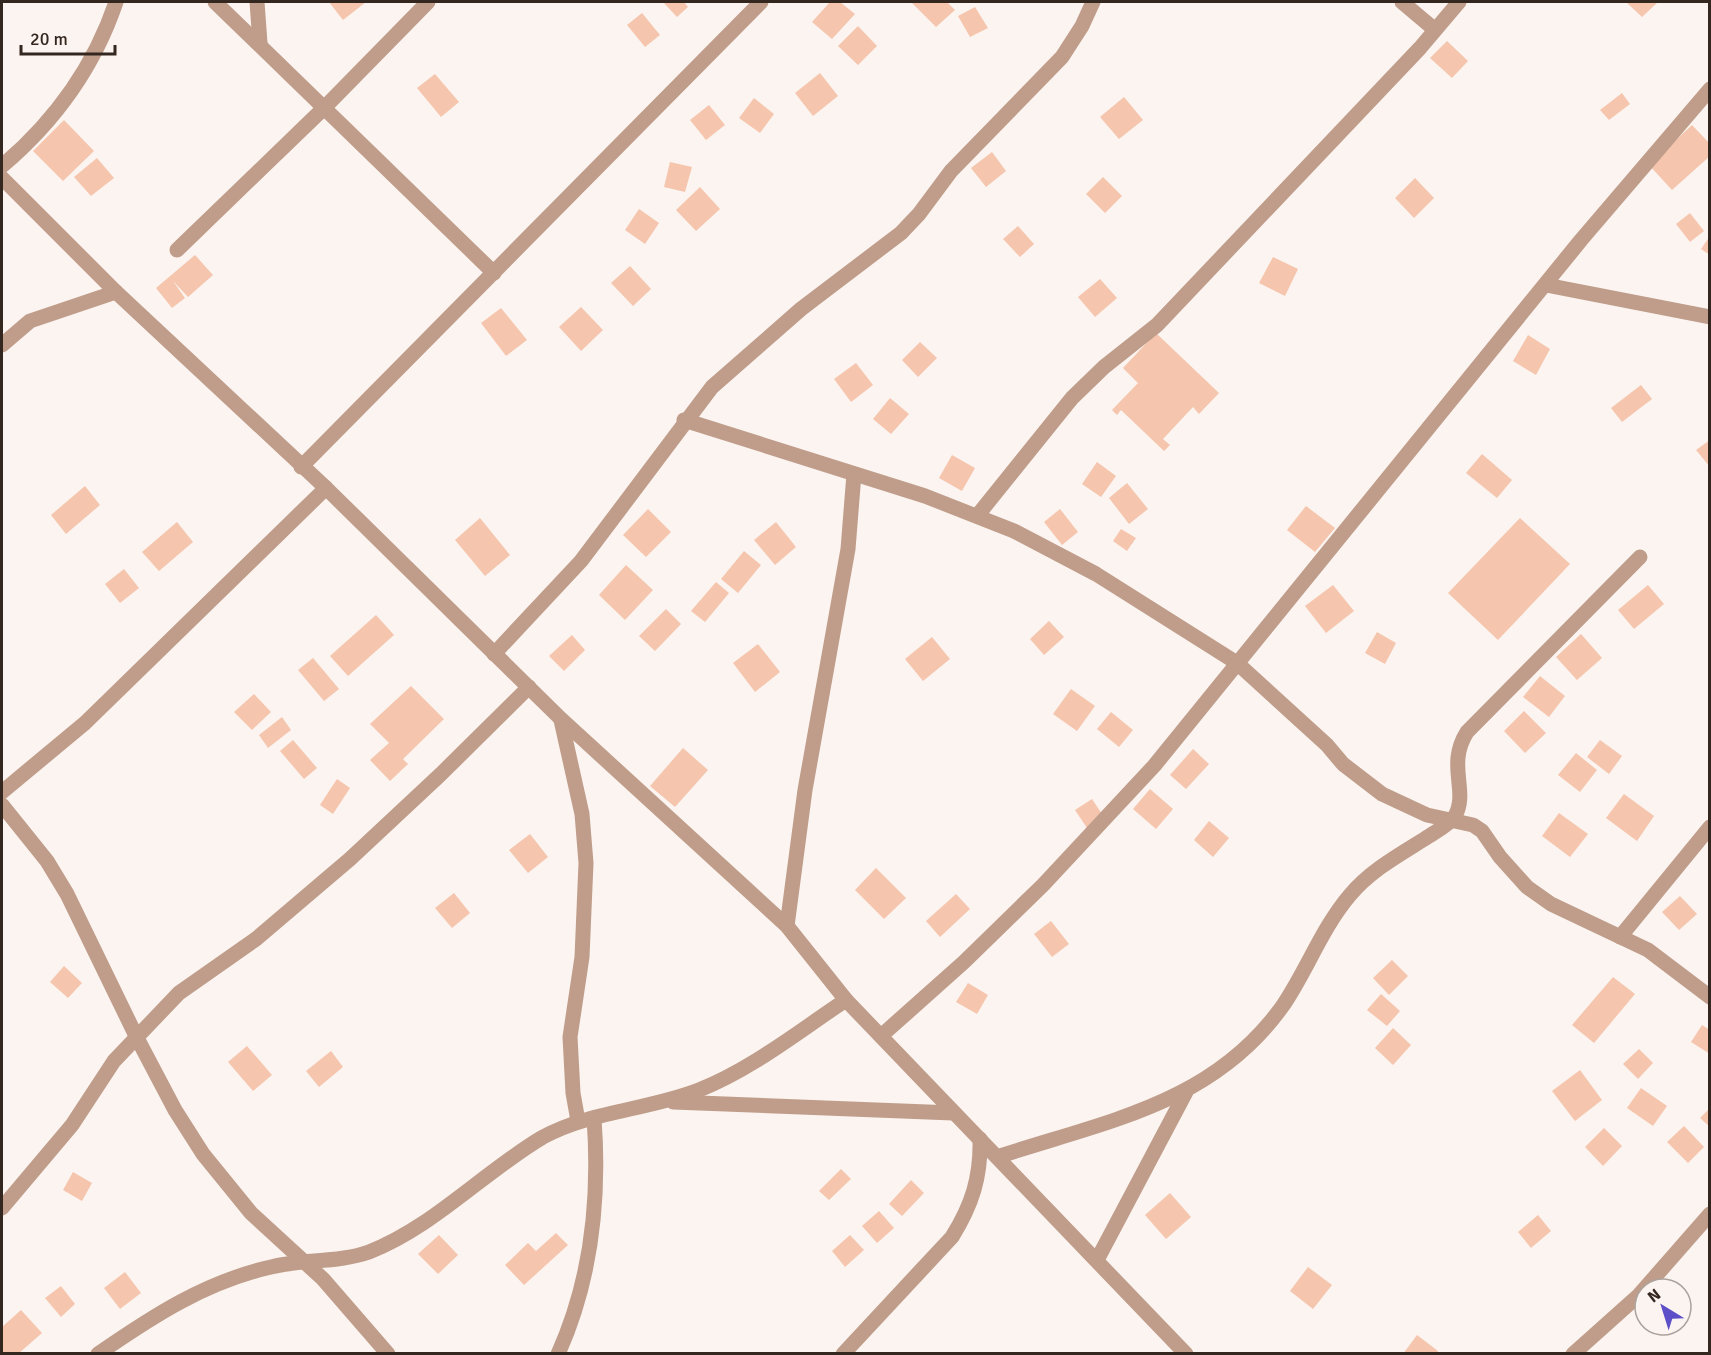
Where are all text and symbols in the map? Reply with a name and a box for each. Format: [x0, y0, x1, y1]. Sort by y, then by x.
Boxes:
scale bar [21, 18, 116, 56]
text: 20 m [30, 28, 68, 50]
north arrow [1633, 1277, 1693, 1337]
text: N [1644, 1285, 1665, 1307]

